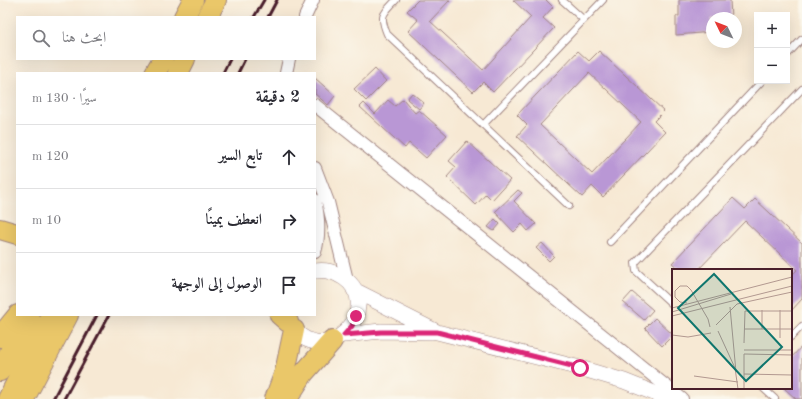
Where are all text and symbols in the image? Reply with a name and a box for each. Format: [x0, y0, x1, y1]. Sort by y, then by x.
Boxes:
north arrow [706, 12, 742, 48]
map controls [754, 12, 790, 84]
button: + [754, 12, 790, 48]
search box [16, 16, 316, 60]
icon: search [30, 27, 52, 49]
text: ابحث هنا [62, 31, 106, 46]
button: − [754, 48, 790, 84]
text: 2 دقيقة [256, 89, 300, 106]
text: سيرًا · 130 m [32, 92, 97, 105]
icon: ahead [278, 146, 300, 168]
text: تابع السير [219, 149, 262, 164]
text: 120 m [32, 150, 69, 163]
icon: right [278, 210, 300, 232]
text: انعطف يمينًا [206, 213, 262, 228]
text: 10 m [32, 214, 61, 227]
inset map [672, 269, 792, 389]
icon: arrive [278, 274, 300, 296]
text: الوصول إلى الوجهة [171, 277, 262, 292]
route end [347, 307, 365, 325]
route start [571, 359, 589, 377]

